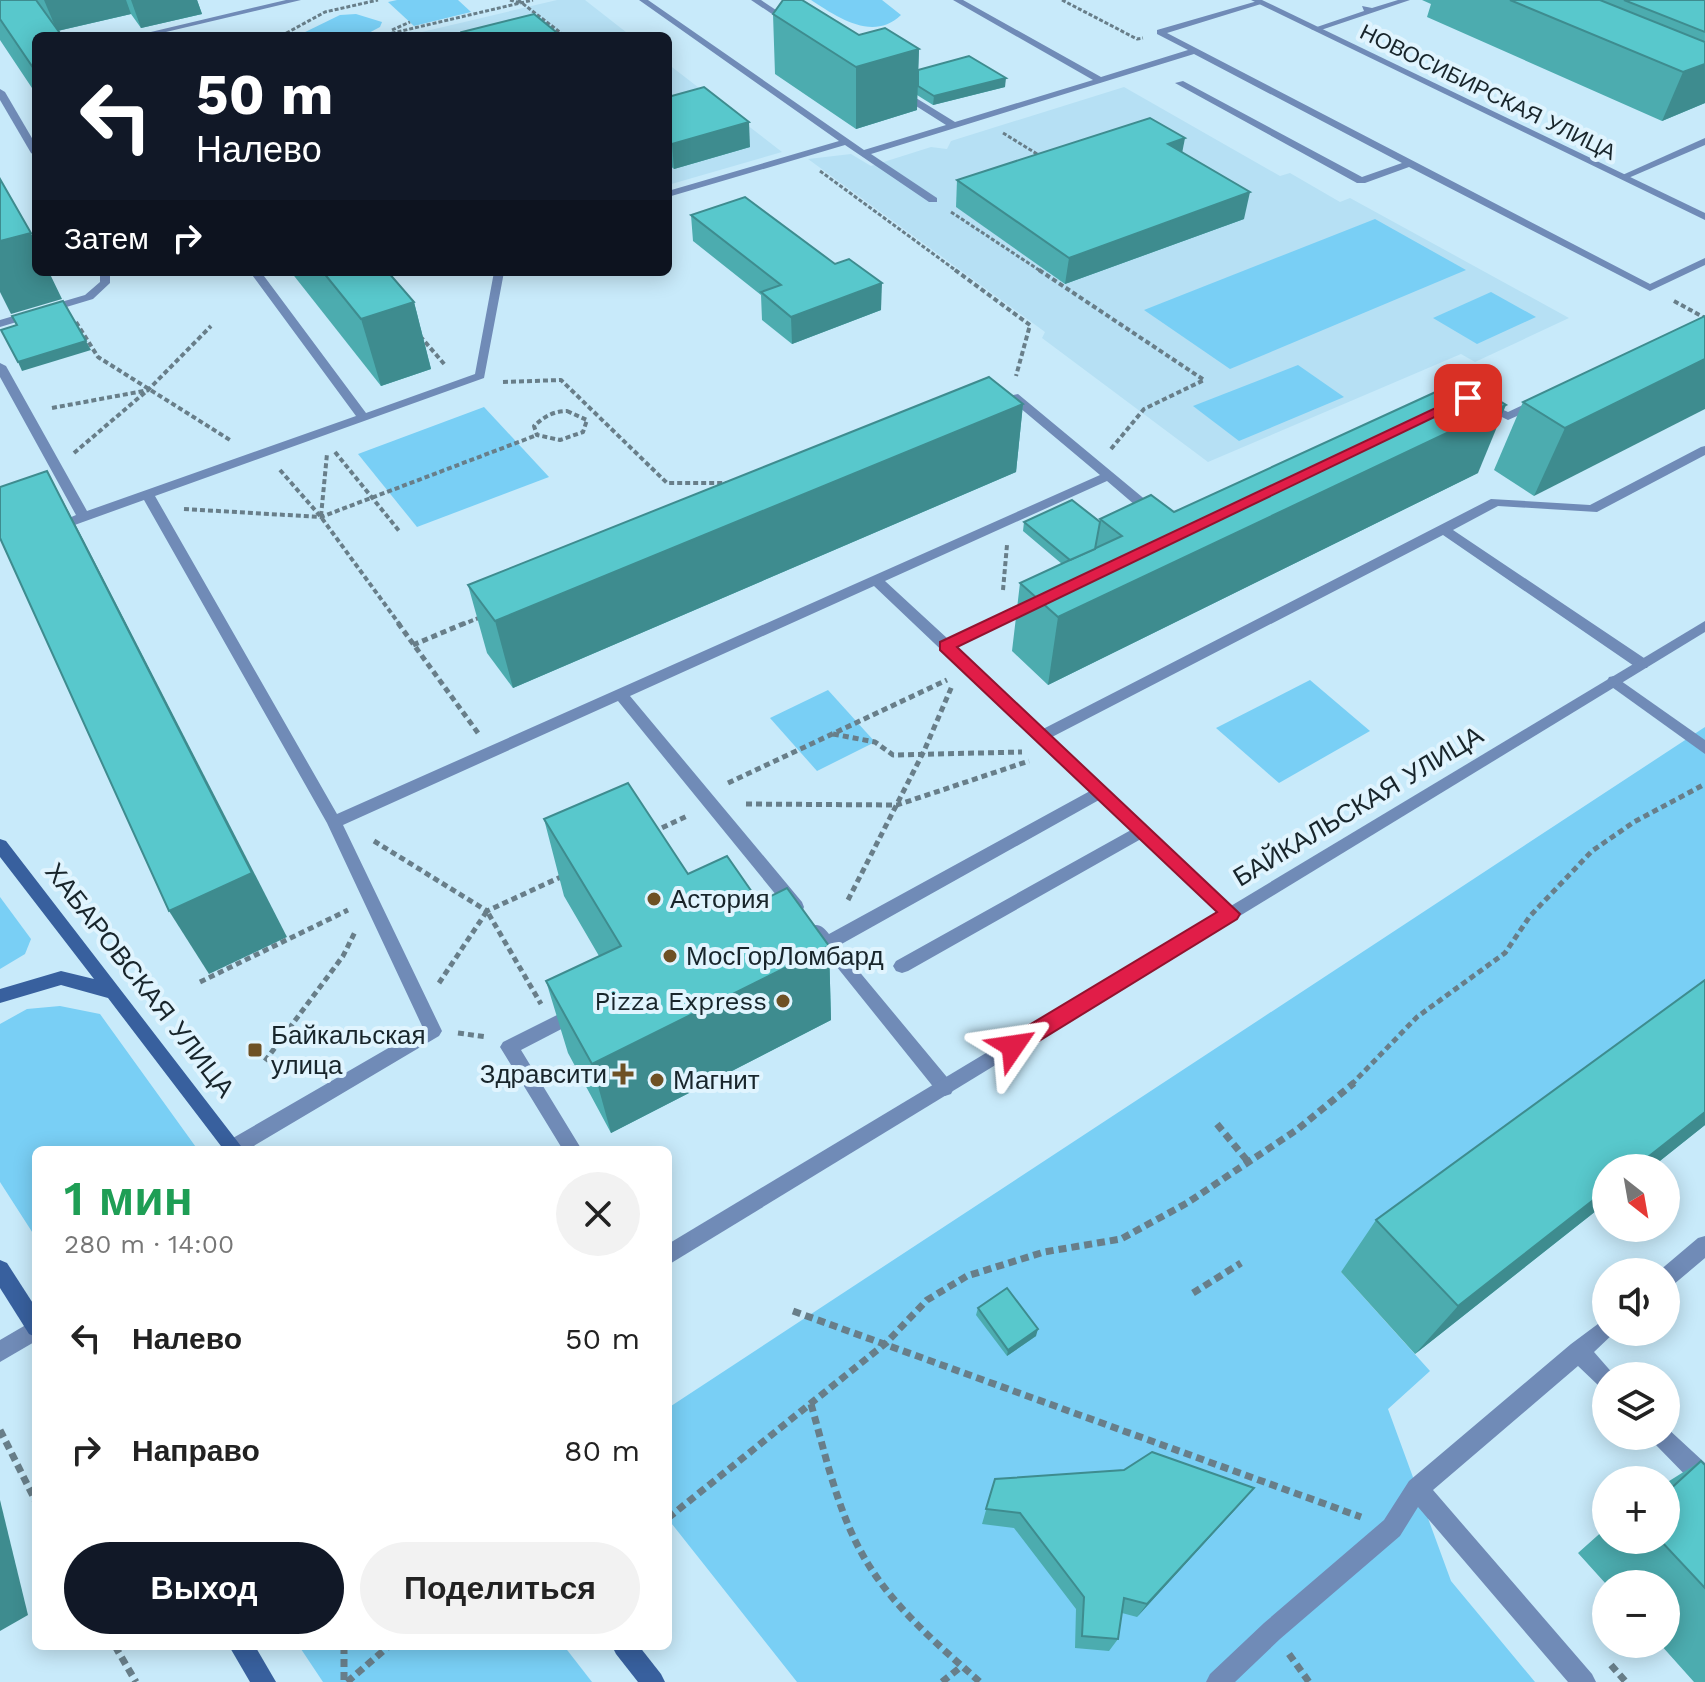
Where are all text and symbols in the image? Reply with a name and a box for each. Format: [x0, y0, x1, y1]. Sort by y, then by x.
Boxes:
street label: НОВОСИБИРСКАЯ УЛИЦА [1356, 19, 1620, 165]
text: 50 m [196, 62, 333, 128]
icon: left [64, 64, 168, 168]
text: Налево [196, 129, 322, 171]
icon: right [165, 216, 209, 260]
text: Затем [64, 221, 149, 256]
pin [1434, 364, 1502, 432]
icon: arrive [1446, 376, 1490, 420]
street label: БАЙКАЛЬСКАЯ УЛИЦА [1228, 719, 1489, 893]
street label: ХАБАРОВСКАЯ УЛИЦА [39, 857, 241, 1104]
place label: Астория [670, 884, 769, 914]
marker: Астория [645, 890, 663, 908]
place label: МосГорЛомбард [686, 941, 884, 971]
marker: МосГорЛомбард [661, 947, 679, 965]
place label: Pizza Express [594, 986, 767, 1016]
marker: Pizza Express [774, 992, 792, 1010]
position arrow [971, 1004, 1055, 1088]
place label: Байкальская улица [271, 1020, 426, 1080]
marker: Байкальская улица [246, 1041, 264, 1059]
place label: Здравсити [480, 1059, 607, 1089]
marker: Здравсити [614, 1065, 632, 1083]
place label: Магнит [673, 1065, 760, 1095]
marker: Магнит [648, 1071, 666, 1089]
north arrow [1592, 1154, 1680, 1242]
map controls [1592, 1154, 1680, 1658]
text: 1 мин [64, 1170, 193, 1227]
button: close [556, 1172, 640, 1256]
text: 280 m · 14:00 [64, 1229, 234, 1259]
button: sound [1592, 1258, 1680, 1346]
icon: left [64, 1316, 108, 1360]
text: Налево [132, 1321, 242, 1356]
text: 50 m [565, 1321, 640, 1356]
button: layers [1592, 1362, 1680, 1450]
icon: right [64, 1428, 108, 1472]
text: Направо [132, 1433, 260, 1468]
text: 80 m [564, 1433, 640, 1468]
button: + [1592, 1466, 1680, 1554]
button: Выход [64, 1542, 344, 1634]
button: Поделиться [360, 1542, 640, 1634]
button: − [1592, 1570, 1680, 1658]

